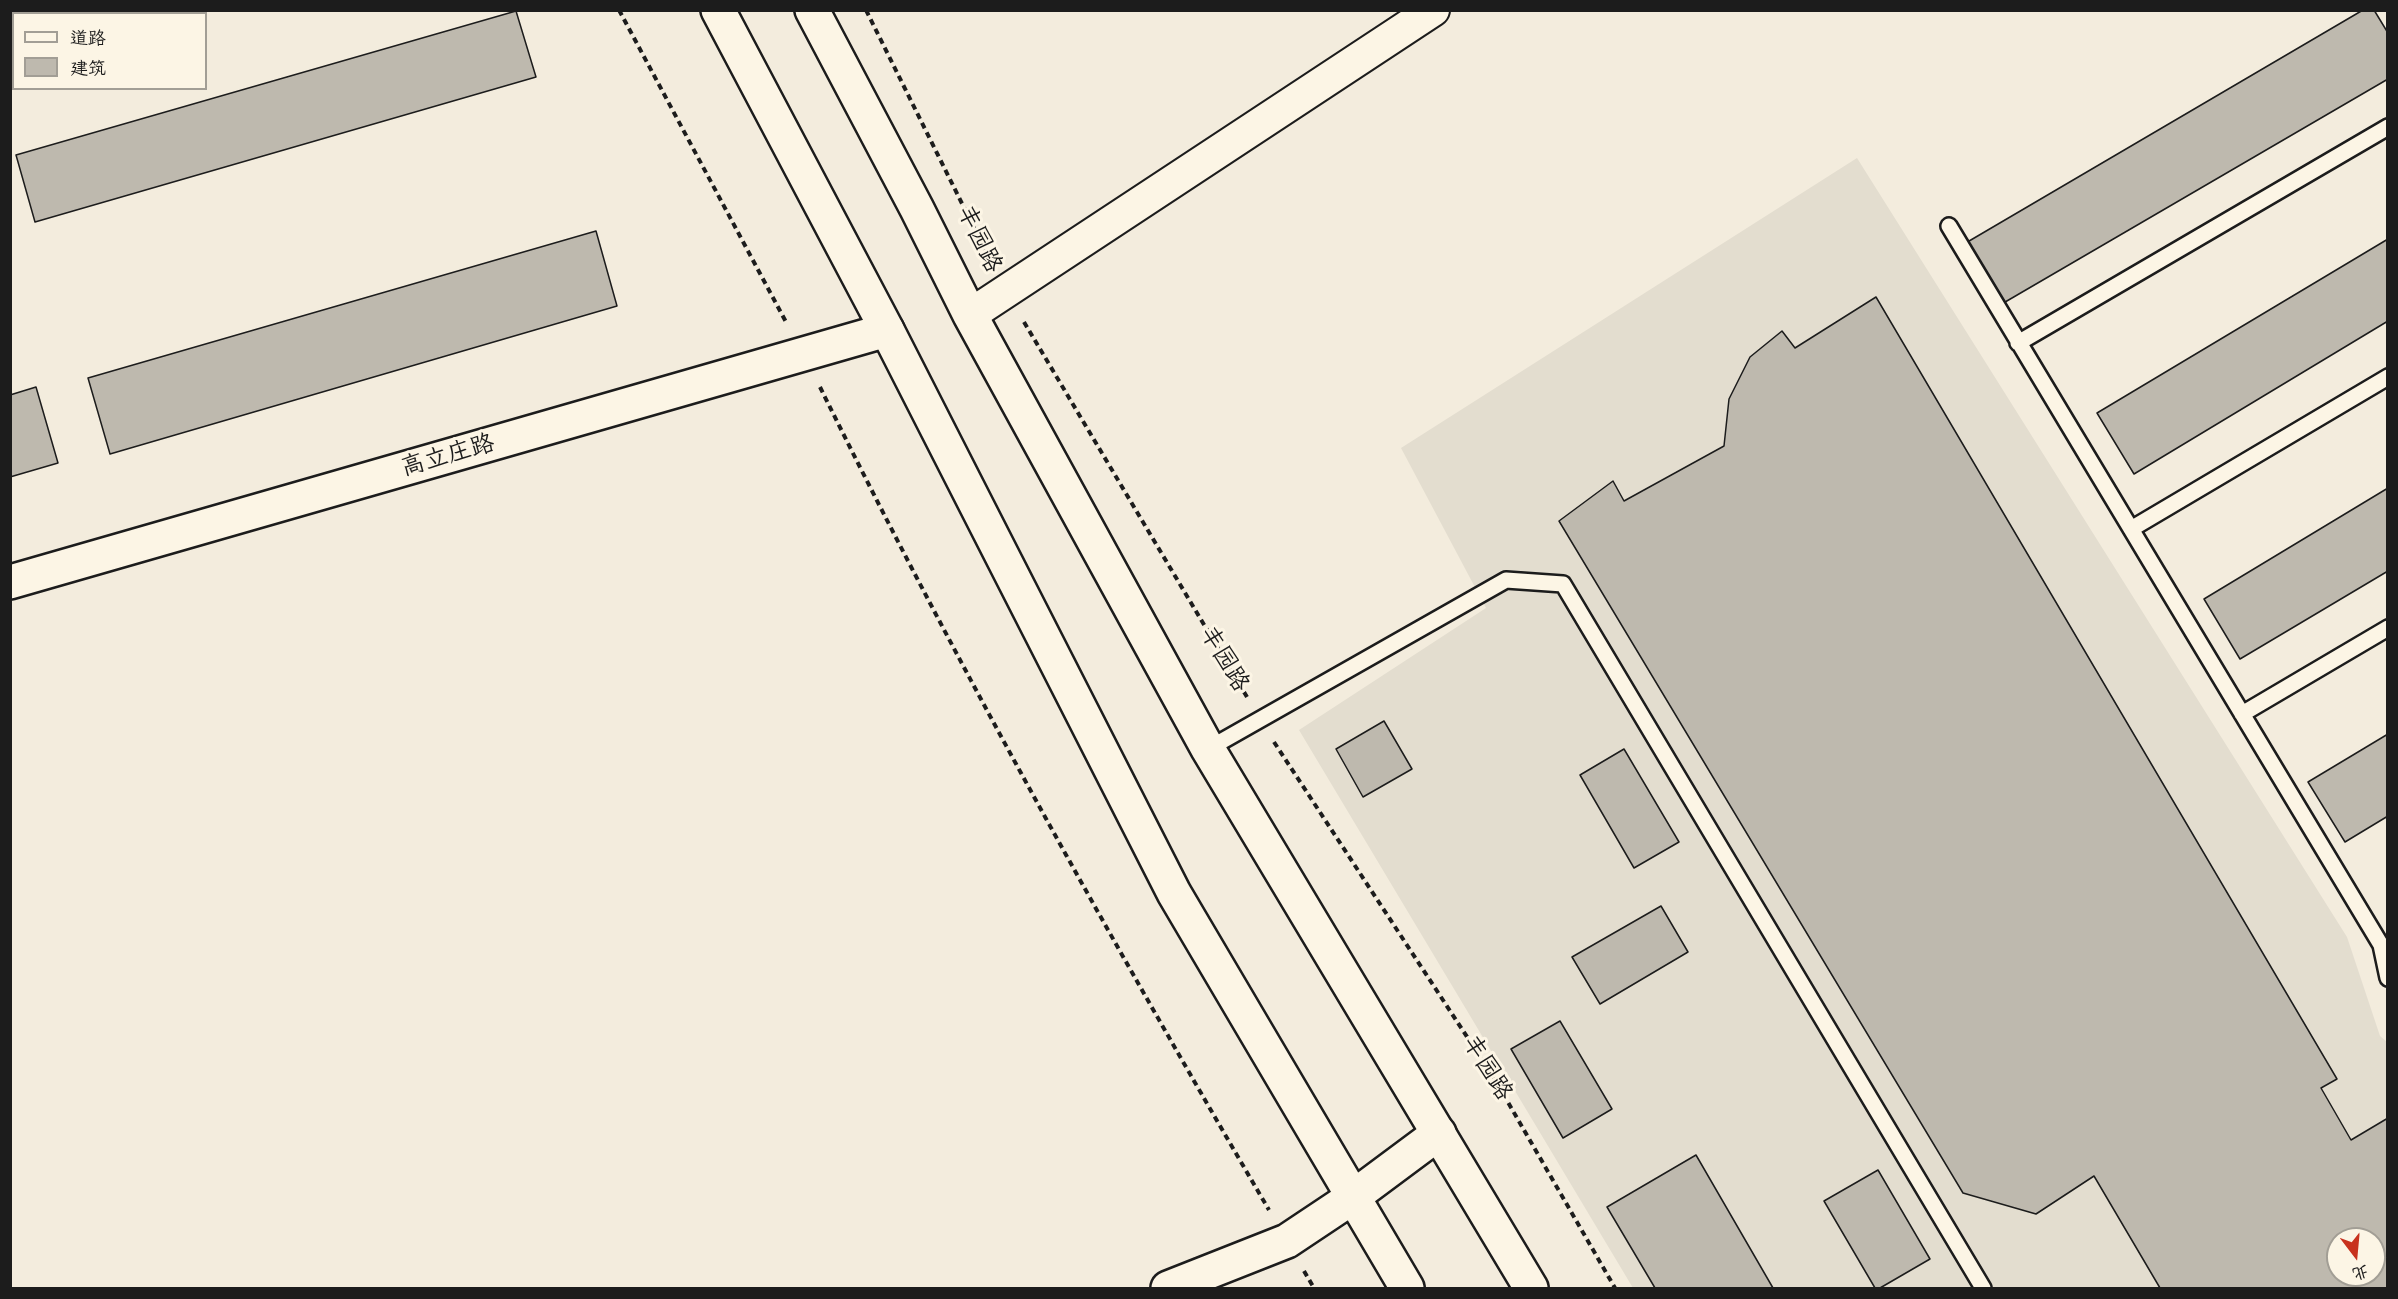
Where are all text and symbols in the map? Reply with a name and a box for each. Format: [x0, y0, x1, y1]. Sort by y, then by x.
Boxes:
legend [12, 12, 207, 90]
text: 道路 [70, 27, 106, 49]
text: 建筑 [70, 57, 106, 79]
street label: 丰园路 [950, 200, 1008, 278]
street label: 高立庄路 [398, 429, 498, 483]
street label: 丰园路 [1193, 621, 1255, 697]
street label: 丰园路 [1456, 1030, 1518, 1106]
north arrow [2326, 1227, 2386, 1287]
text: 北 [2350, 1261, 2371, 1284]

